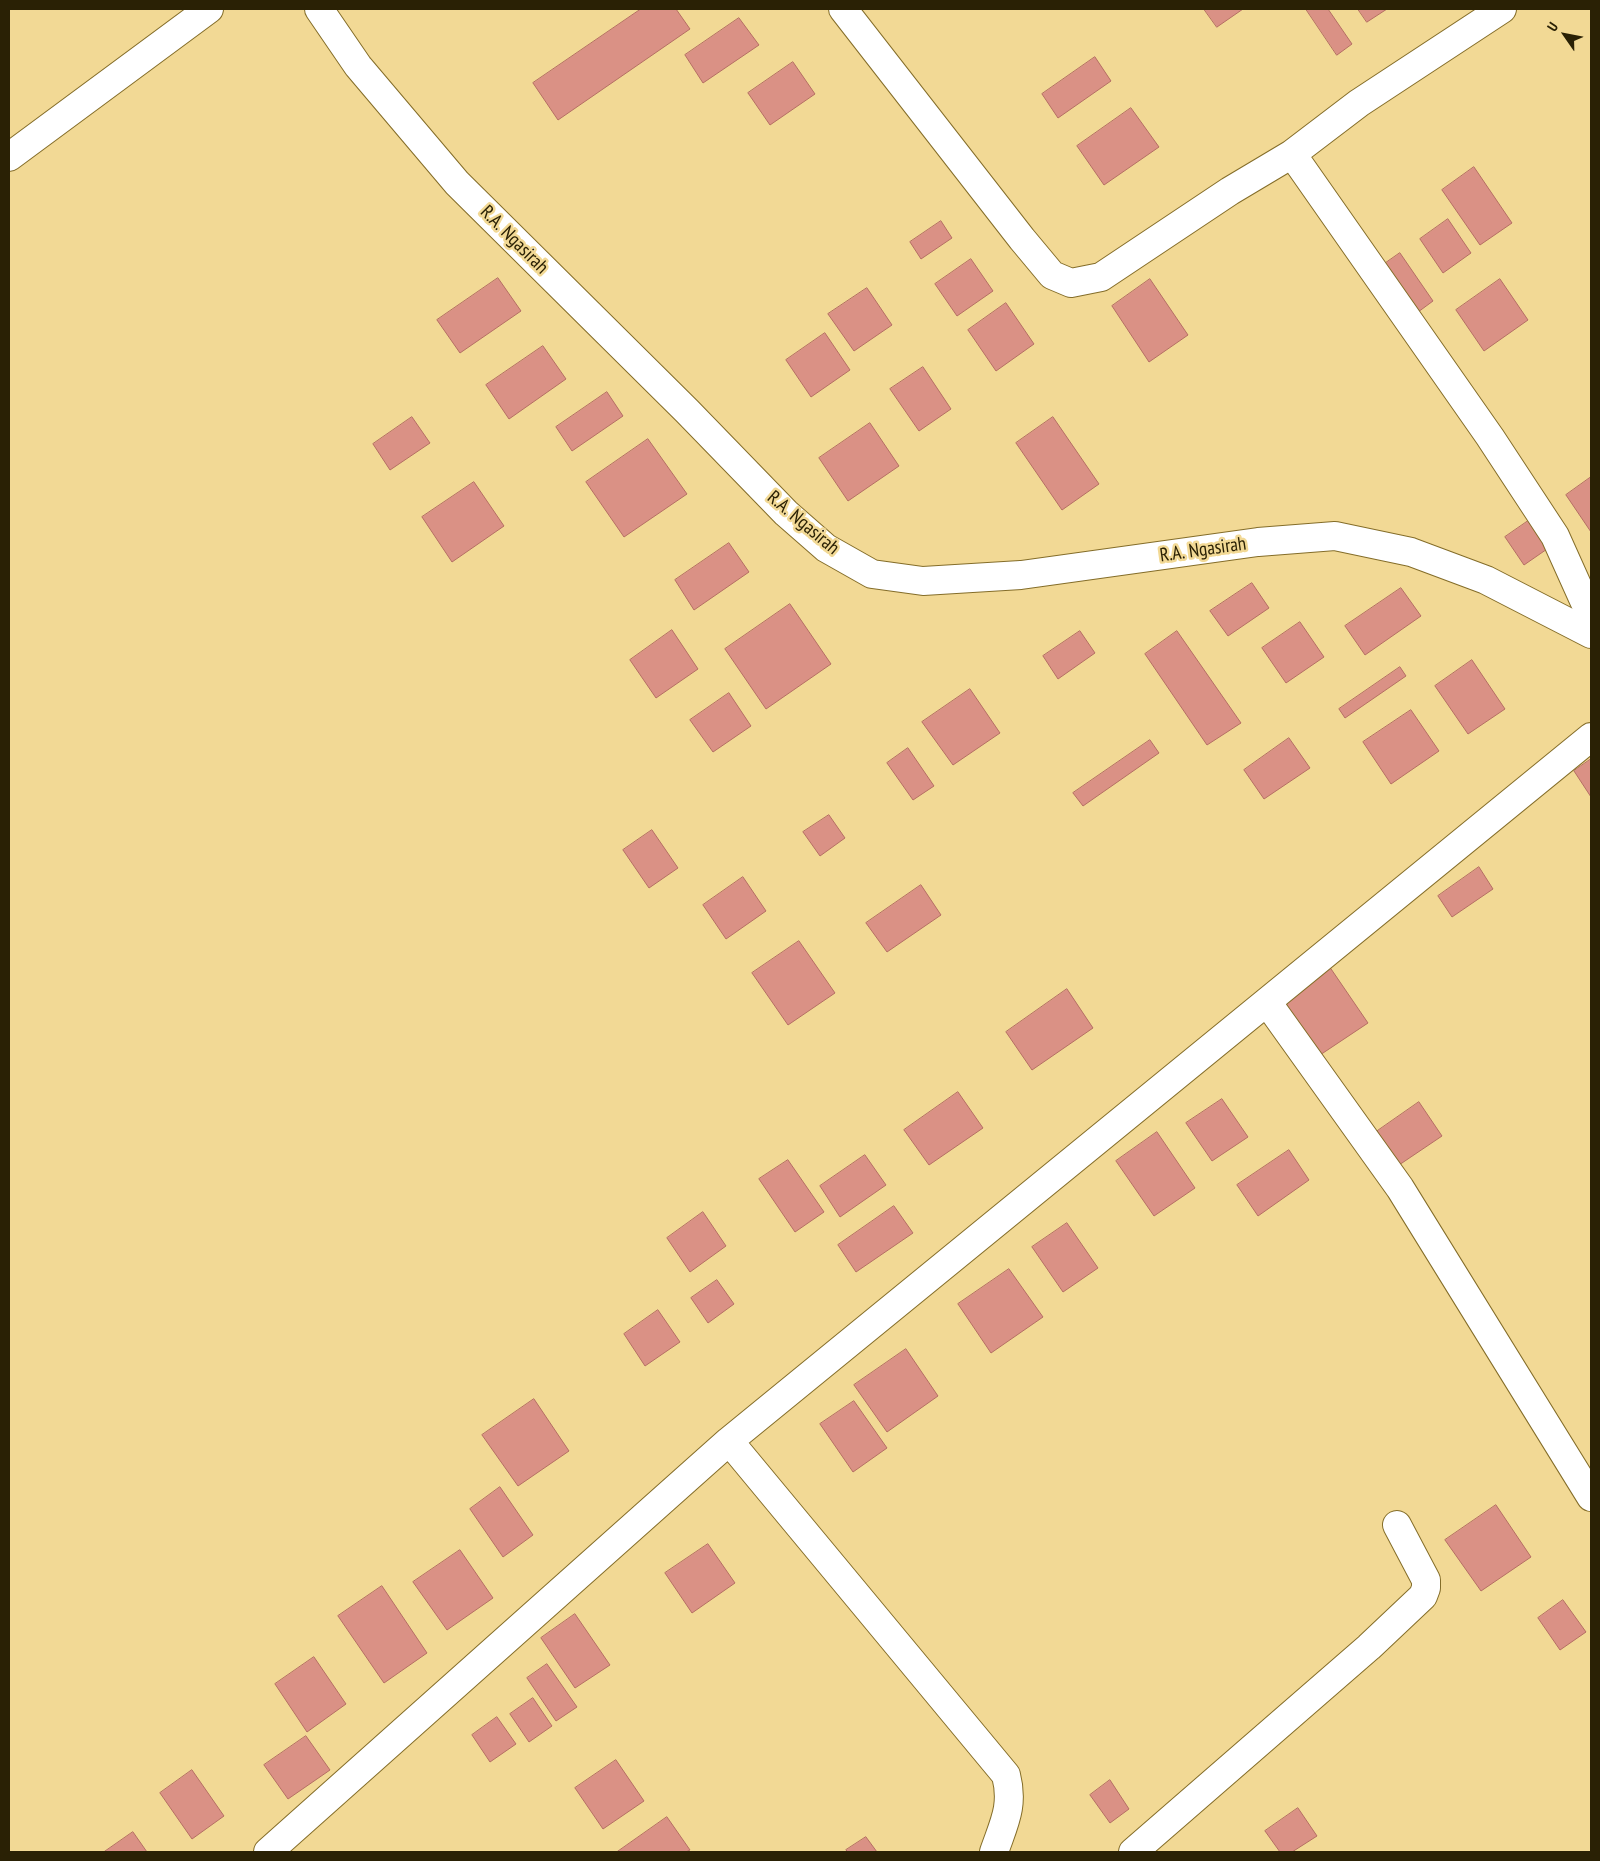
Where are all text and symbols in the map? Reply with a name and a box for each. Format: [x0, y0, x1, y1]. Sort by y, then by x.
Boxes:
north arrow [1540, 10, 1590, 60]
text: U [1543, 19, 1562, 35]
street label: R.A. Ngasirah [475, 201, 553, 279]
street label: R.A. Ngasirah [762, 486, 844, 560]
street label: R.A. Ngasirah [1158, 533, 1248, 567]

